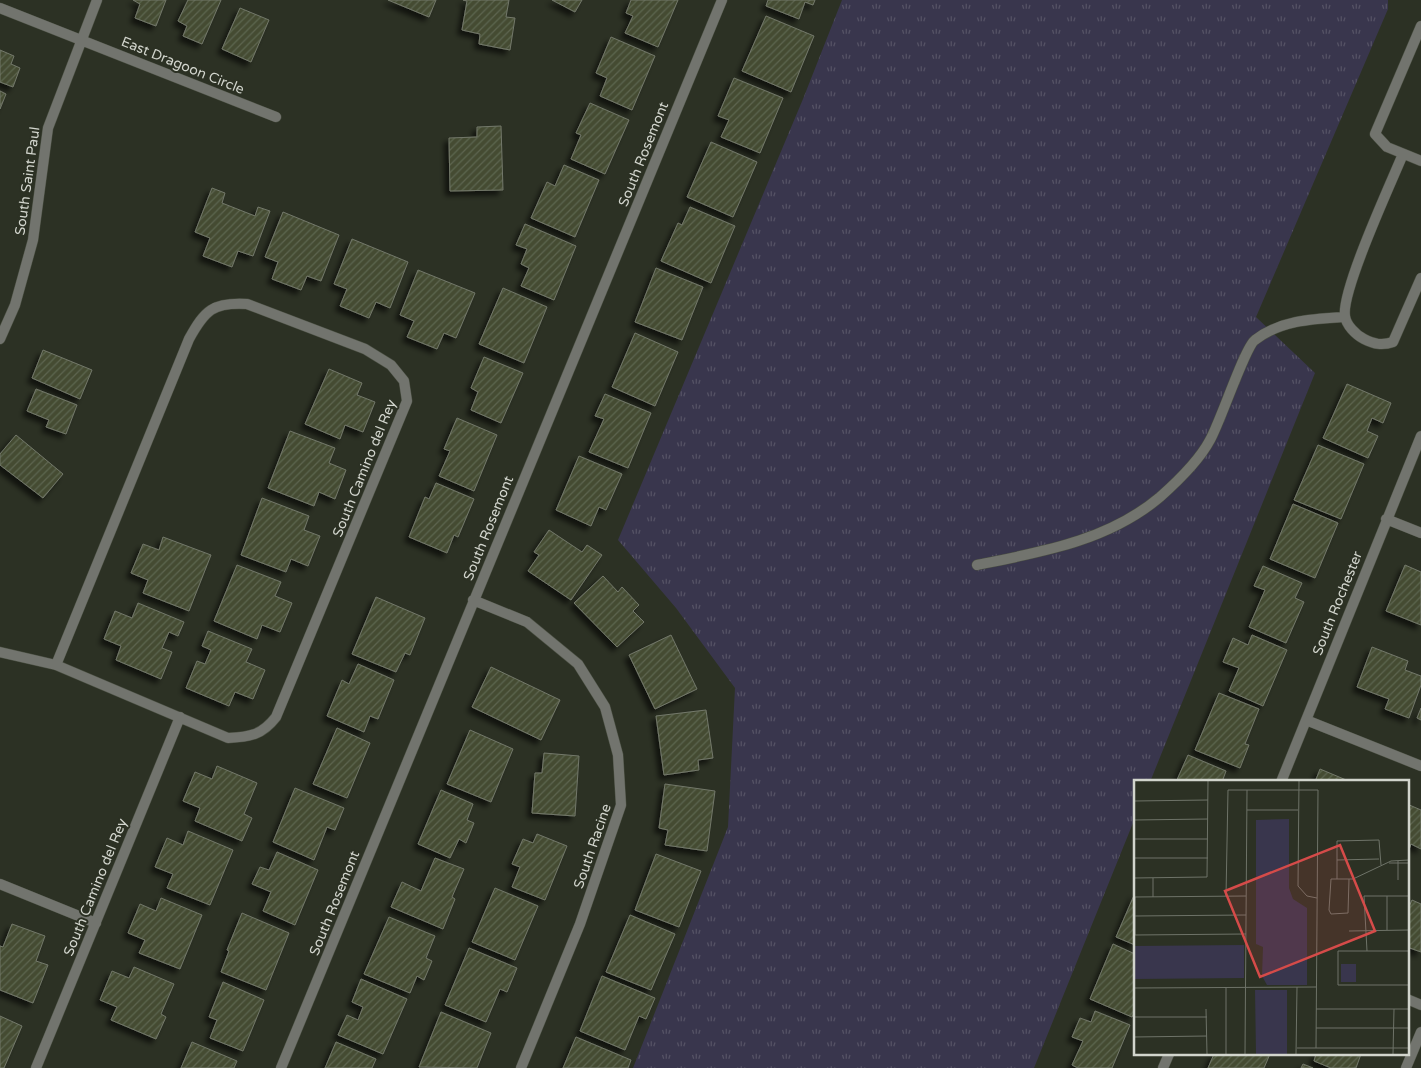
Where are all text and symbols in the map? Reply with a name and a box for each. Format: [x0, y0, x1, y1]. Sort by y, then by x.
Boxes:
street label: East Dragoon Circle [119, 33, 247, 98]
street label: South Rosemont [615, 99, 672, 209]
street label: South Saint Paul [11, 126, 44, 236]
street label: South Camino del Rey [329, 396, 400, 540]
street label: South Rosemont [460, 473, 517, 583]
street label: South Rochester [1309, 548, 1366, 658]
inset map [1134, 780, 1408, 1056]
street label: South Racine [570, 802, 615, 891]
street label: South Camino del Rey [60, 815, 131, 959]
street label: South Rosemont [306, 848, 363, 958]

